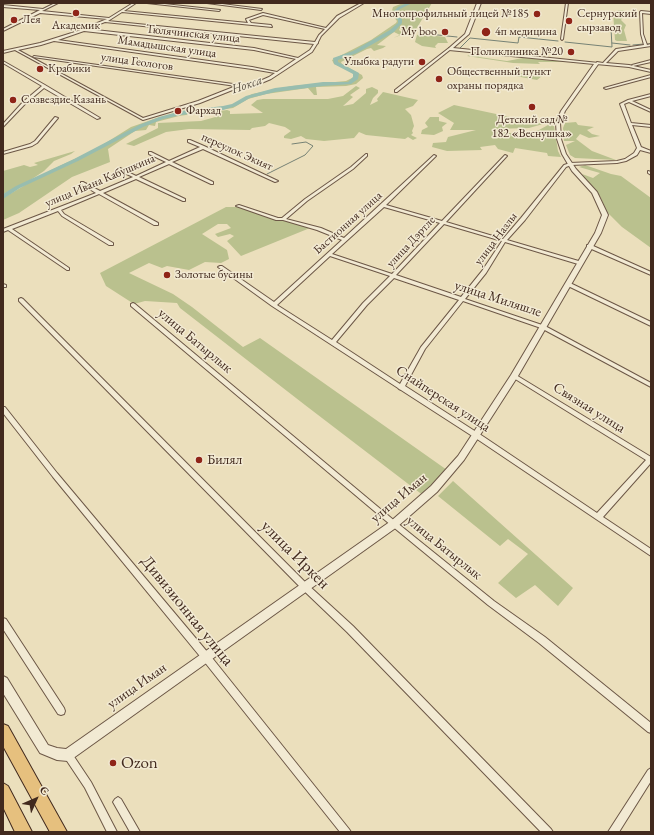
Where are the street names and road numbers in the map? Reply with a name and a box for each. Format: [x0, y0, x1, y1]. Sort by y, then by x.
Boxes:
street label: Тюлячинская улица [145, 22, 241, 46]
street label: Мамадышская улица [117, 33, 217, 61]
street label: улица Геологов [100, 50, 174, 74]
street label: переулок Экият [199, 130, 275, 174]
street label: улица Ивана Кабушкина [43, 151, 157, 211]
street label: Бастионная улица [311, 189, 385, 257]
street label: улица Назлы [471, 210, 521, 268]
street label: улица Дэртле [384, 213, 438, 271]
street label: улица Миляшле [452, 277, 544, 321]
street label: улица Батырлык [154, 305, 236, 377]
street label: Снайперская улица [393, 362, 493, 436]
street label: Связная улица [550, 379, 628, 437]
street label: улица Иман [367, 470, 431, 526]
street label: улица Батырлык [403, 512, 485, 584]
street label: улица Иркен [256, 516, 334, 594]
street label: Дивизионная улица [136, 552, 238, 670]
street label: улица Иман [104, 660, 170, 712]

